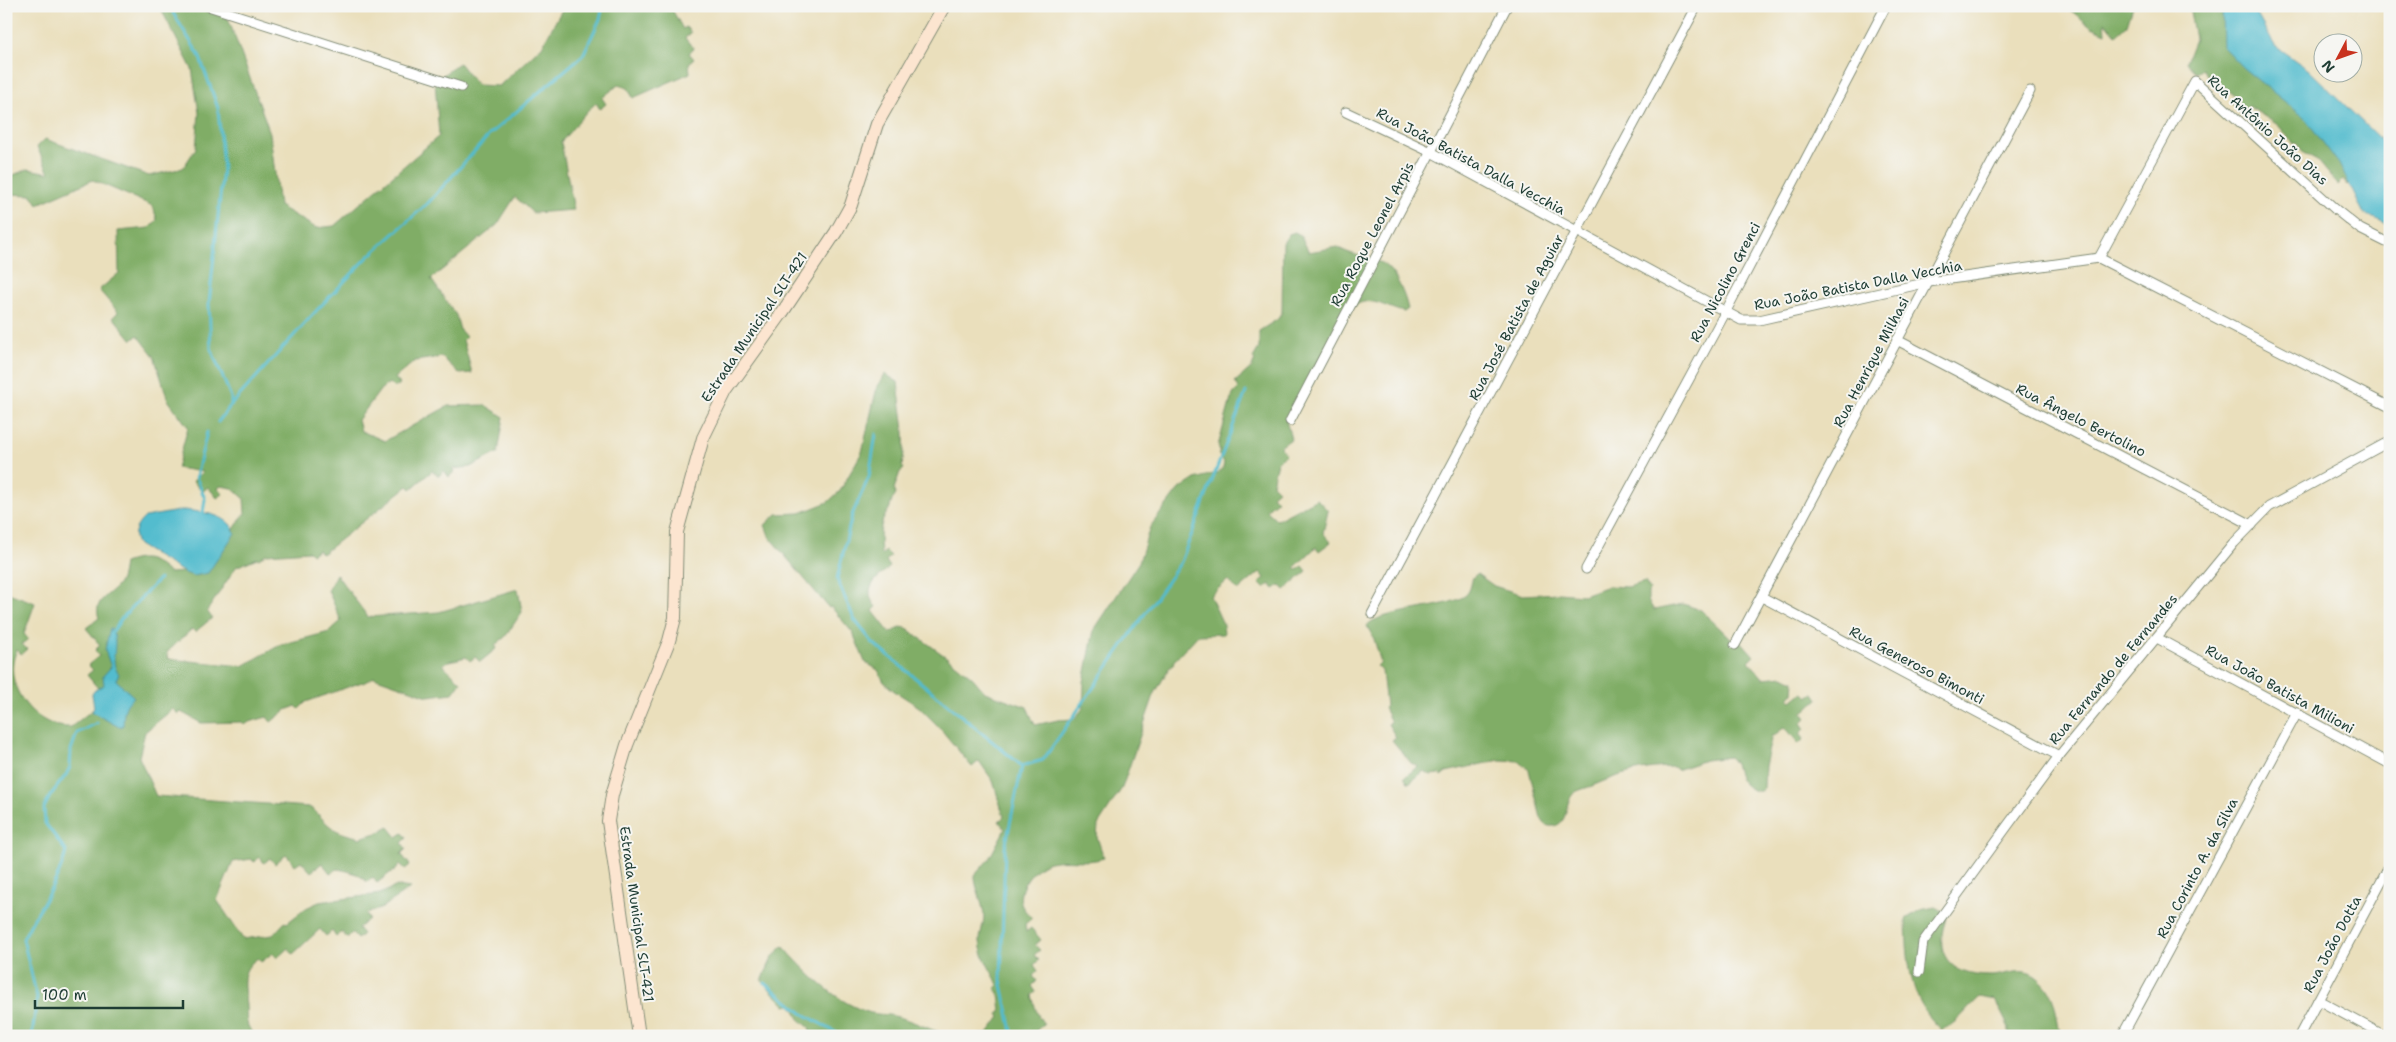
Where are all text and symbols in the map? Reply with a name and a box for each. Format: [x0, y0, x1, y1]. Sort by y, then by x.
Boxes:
north arrow [2314, 32, 2364, 82]
text: N [2318, 56, 2339, 77]
street label: Rua Antônio João Dias [2204, 71, 2332, 189]
street label: Rua João Batista Dalla Vecchia [1373, 103, 1569, 219]
street label: Rua Roque Leonel Arpis [1326, 159, 1418, 309]
street label: Rua Nicolino Grenci [1686, 219, 1764, 345]
street label: Rua José Batista de Aguiar [1464, 230, 1568, 403]
street label: Estrada Municipal SLT-421 [697, 248, 811, 406]
street label: Rua João Batista Dalla Vecchia [1752, 256, 1964, 314]
street label: Rua Henrique Milhasi [1829, 294, 1913, 430]
street label: Rua Ângelo Bertolino [2013, 379, 2149, 461]
street label: Rua Fernando de Fernandes [2045, 590, 2181, 748]
street label: Rua Generoso Bimonti [1846, 622, 1988, 708]
street label: Rua João Batista Milioni [2202, 641, 2358, 737]
street label: Rua Corinto A. da Silva [2152, 794, 2242, 941]
street label: Estrada Municipal SLT-421 [616, 825, 658, 1003]
street label: Rua João Dotta [2299, 892, 2365, 996]
scale bar [35, 977, 182, 1009]
text: 100 m [42, 985, 87, 1005]

